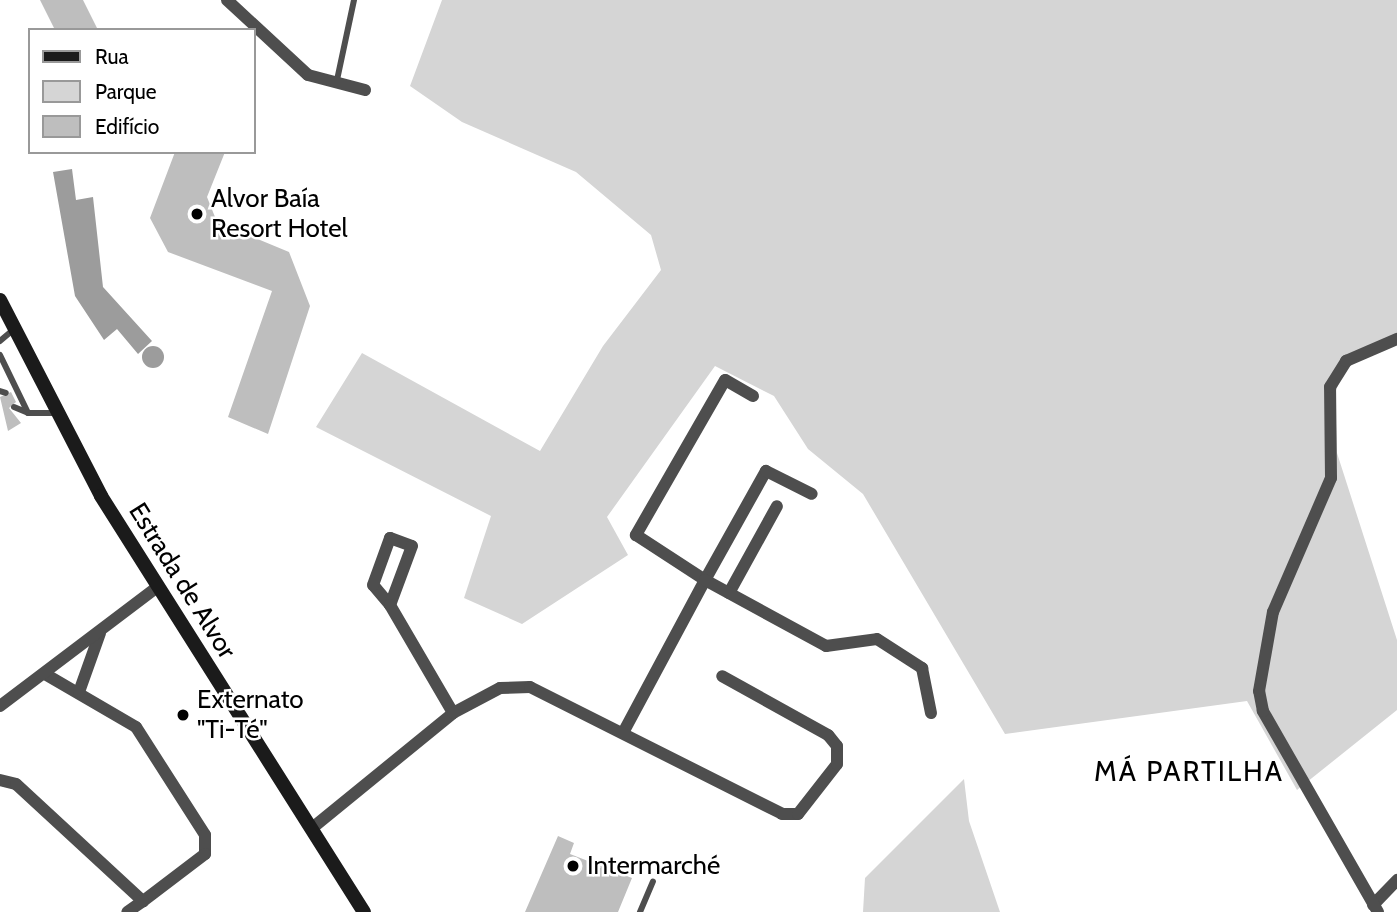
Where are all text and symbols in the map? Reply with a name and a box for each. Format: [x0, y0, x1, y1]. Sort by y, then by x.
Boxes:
legend [28, 28, 256, 154]
text: Rua [95, 44, 129, 69]
text: Parque [95, 79, 157, 104]
text: Edifício [95, 114, 159, 139]
place label: Alvor Baía Resort Hotel [211, 183, 348, 244]
marker: Alvor Baía Resort Hotel [189, 206, 205, 222]
street label: Estrada de Alvor [122, 497, 242, 665]
place label: Externato "Ti-Té" [197, 684, 304, 746]
marker: Externato "Ti-Té" [175, 707, 191, 723]
district label: MÁ PARTILHA [1095, 754, 1283, 788]
place label: Intermarché [587, 850, 720, 882]
marker: Intermarché [565, 858, 581, 874]

